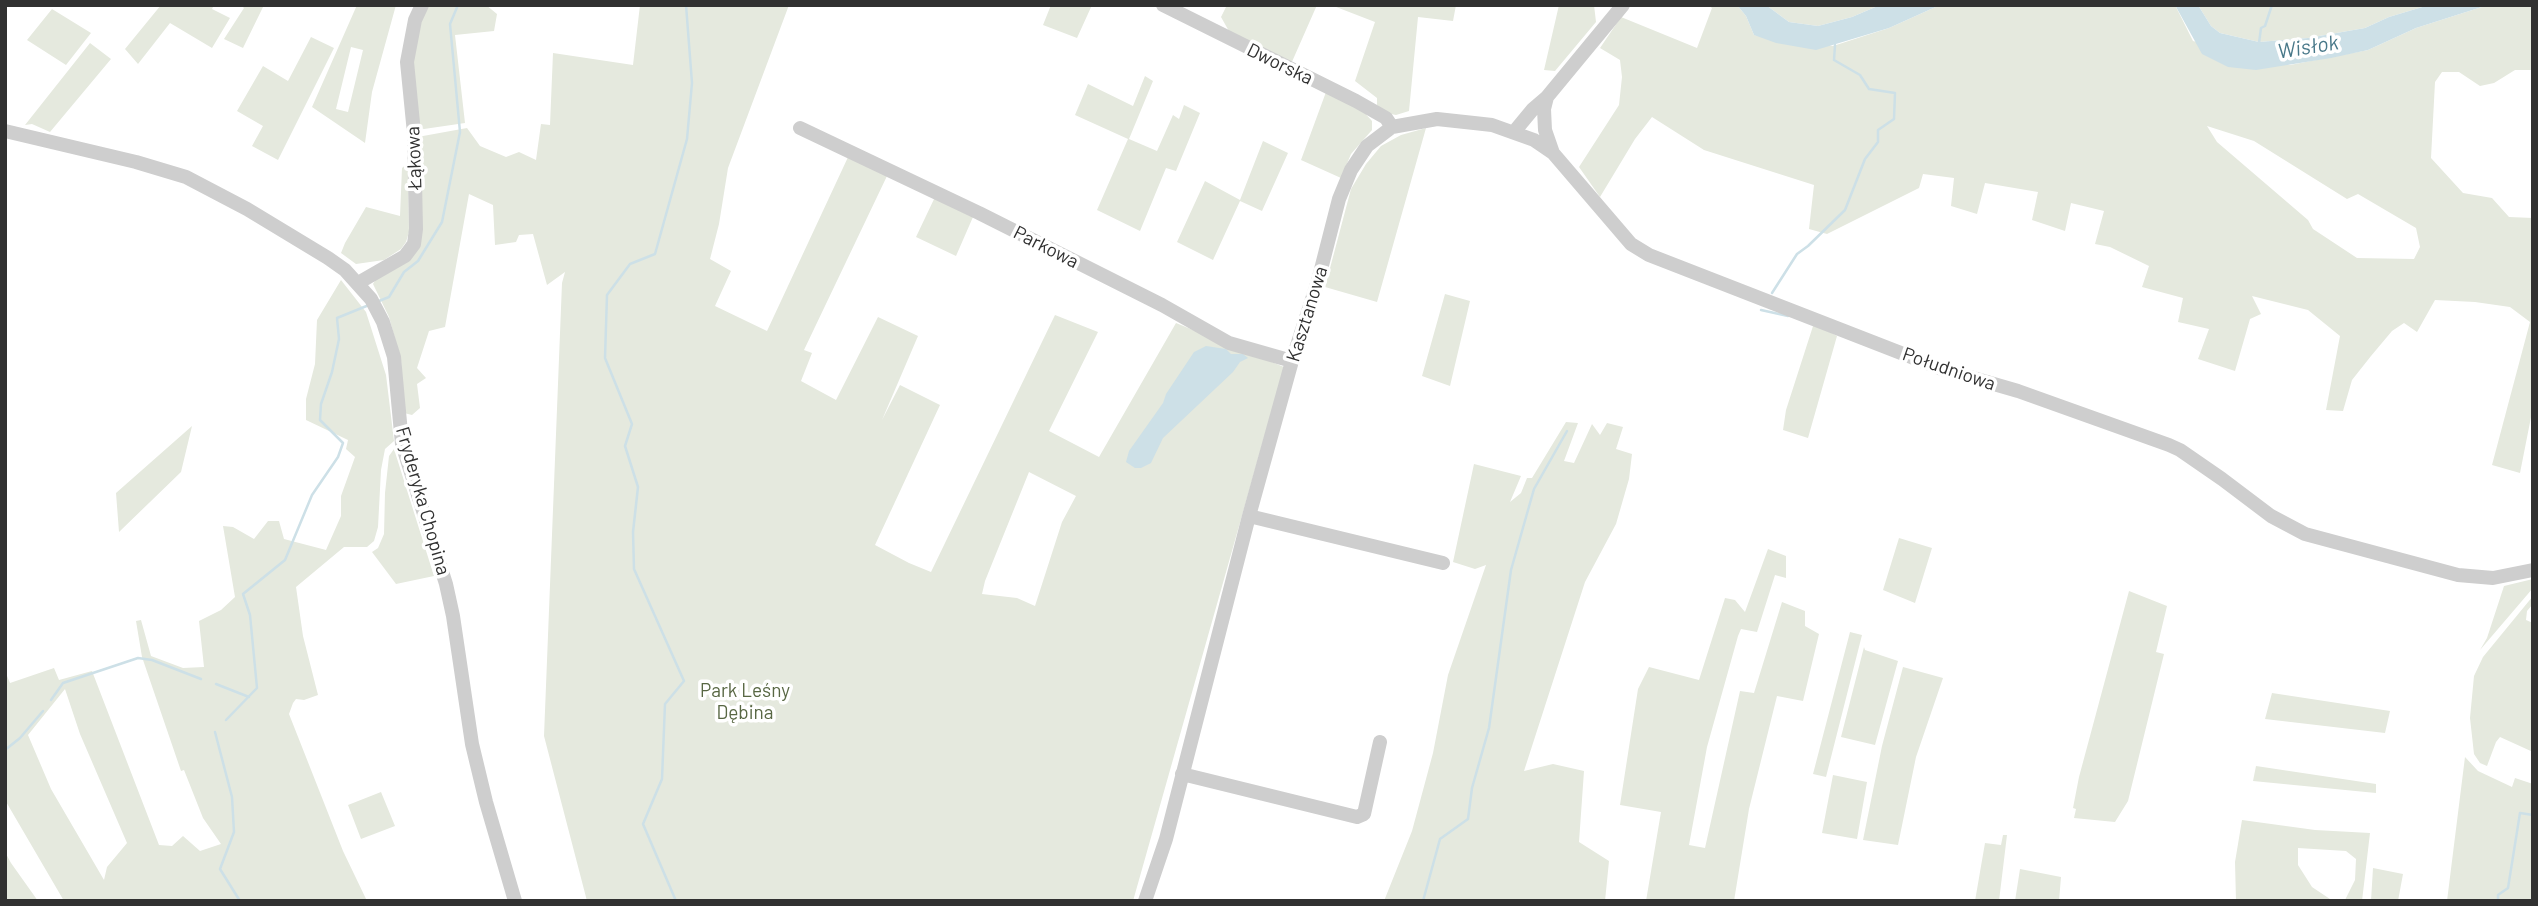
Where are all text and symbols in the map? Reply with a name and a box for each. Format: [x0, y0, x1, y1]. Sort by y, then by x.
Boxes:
water label: Wisłok [2276, 30, 2340, 64]
street label: Dworska [1243, 38, 1317, 90]
street label: Łąkowa [402, 126, 426, 190]
street label: Parkowa [1010, 221, 1082, 273]
street label: Kasztanowa [1282, 263, 1332, 365]
street label: Południowa [1900, 342, 1998, 396]
street label: Fryderyka Chopina [391, 424, 455, 578]
park label: Park Leśny Dębina [700, 680, 790, 724]

